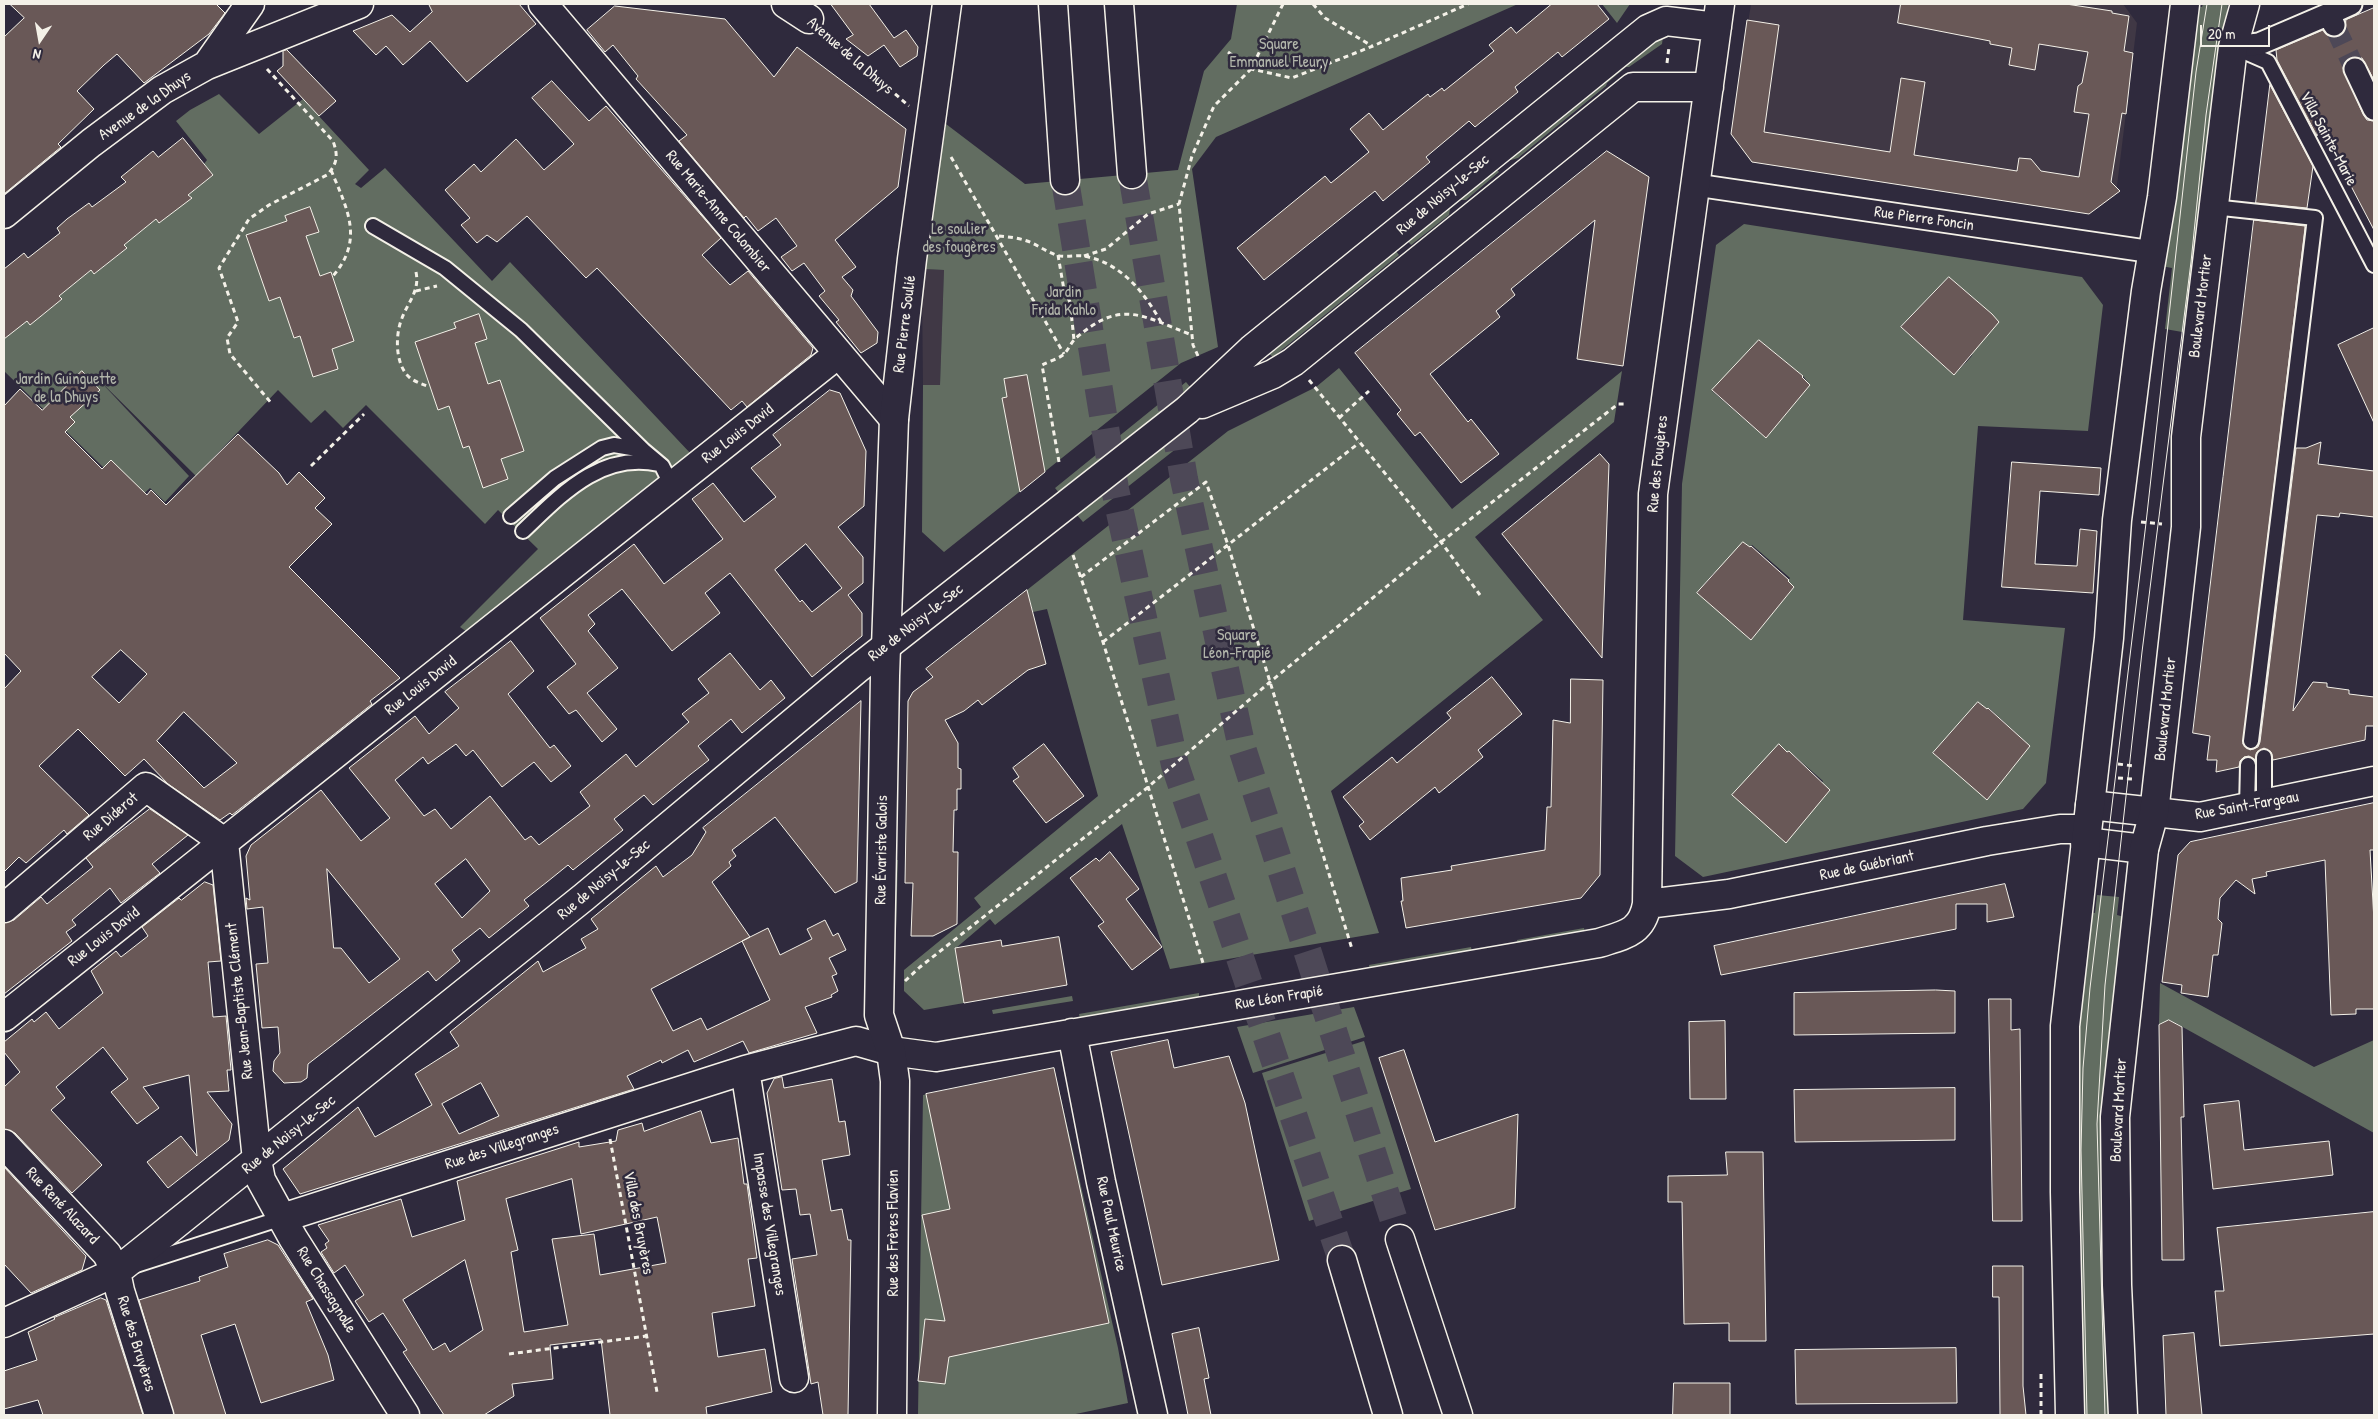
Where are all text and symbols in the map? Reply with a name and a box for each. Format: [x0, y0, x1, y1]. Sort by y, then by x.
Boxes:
street label: Avenue de la Dhuys [803, 13, 897, 99]
north arrow [15, 15, 65, 65]
scale bar [2203, 15, 2273, 47]
text: 20 m [2208, 23, 2235, 44]
park label: Square Emmanuel Fleury [1230, 35, 1328, 73]
text: N [31, 45, 42, 65]
street label: Avenue de la Dhuys [95, 67, 195, 145]
street label: Villa Sainte-Marie [2295, 89, 2361, 189]
street label: Rue Marie-Anne Colombier [661, 147, 775, 277]
street label: Rue de Noisy-le-Sec [1393, 151, 1493, 239]
street label: Rue Pierre Foncin [1873, 203, 1975, 235]
park label: Le soulier des fougères [922, 220, 996, 258]
street label: Boulevard Mortier [2185, 253, 2217, 359]
street label: Rue Pierre Soulié [889, 274, 921, 374]
park label: Jardin Frida Kahlo [1032, 283, 1096, 321]
park label: Jardin Guinguette de la Dhuys [15, 370, 117, 408]
street label: Rue Louis David [698, 400, 778, 468]
street label: Rue des Fougères [1643, 415, 1673, 513]
street label: Rue de Noisy-le-Sec [865, 580, 967, 666]
park label: Square Léon-Frapié [1203, 626, 1271, 664]
street label: Rue Louis David [381, 652, 461, 720]
street label: Boulevard Mortier [2151, 656, 2181, 762]
street label: Rue Saint-Fargeau [2194, 787, 2300, 825]
street label: Rue Diderot [80, 789, 142, 845]
street label: Rue Évariste Galois [871, 795, 893, 905]
street label: Rue de Noisy-le-Sec [554, 836, 654, 924]
street label: Rue de Guébriant [1818, 847, 1916, 885]
street label: Rue Louis David [64, 903, 144, 971]
street label: Rue Jean-Baptiste Clément [222, 922, 258, 1080]
street label: Rue Léon Frapié [1234, 982, 1324, 1014]
street label: Boulevard Mortier [2107, 1058, 2131, 1162]
street label: Rue de Noisy-le-Sec [238, 1091, 340, 1179]
street label: Rue des Villegranges [443, 1120, 561, 1174]
street label: Impasse des Villegranges [748, 1151, 790, 1297]
street label: Rue René Alazard [21, 1163, 103, 1249]
street label: Rue des Frères Flavien [884, 1169, 904, 1297]
street label: Villa des Bruyères [619, 1170, 657, 1276]
street label: Rue Paul Meurice [1092, 1175, 1130, 1273]
street label: Rue Chassagnolle [292, 1243, 360, 1337]
street label: Rue des Bruyères [112, 1294, 160, 1394]

